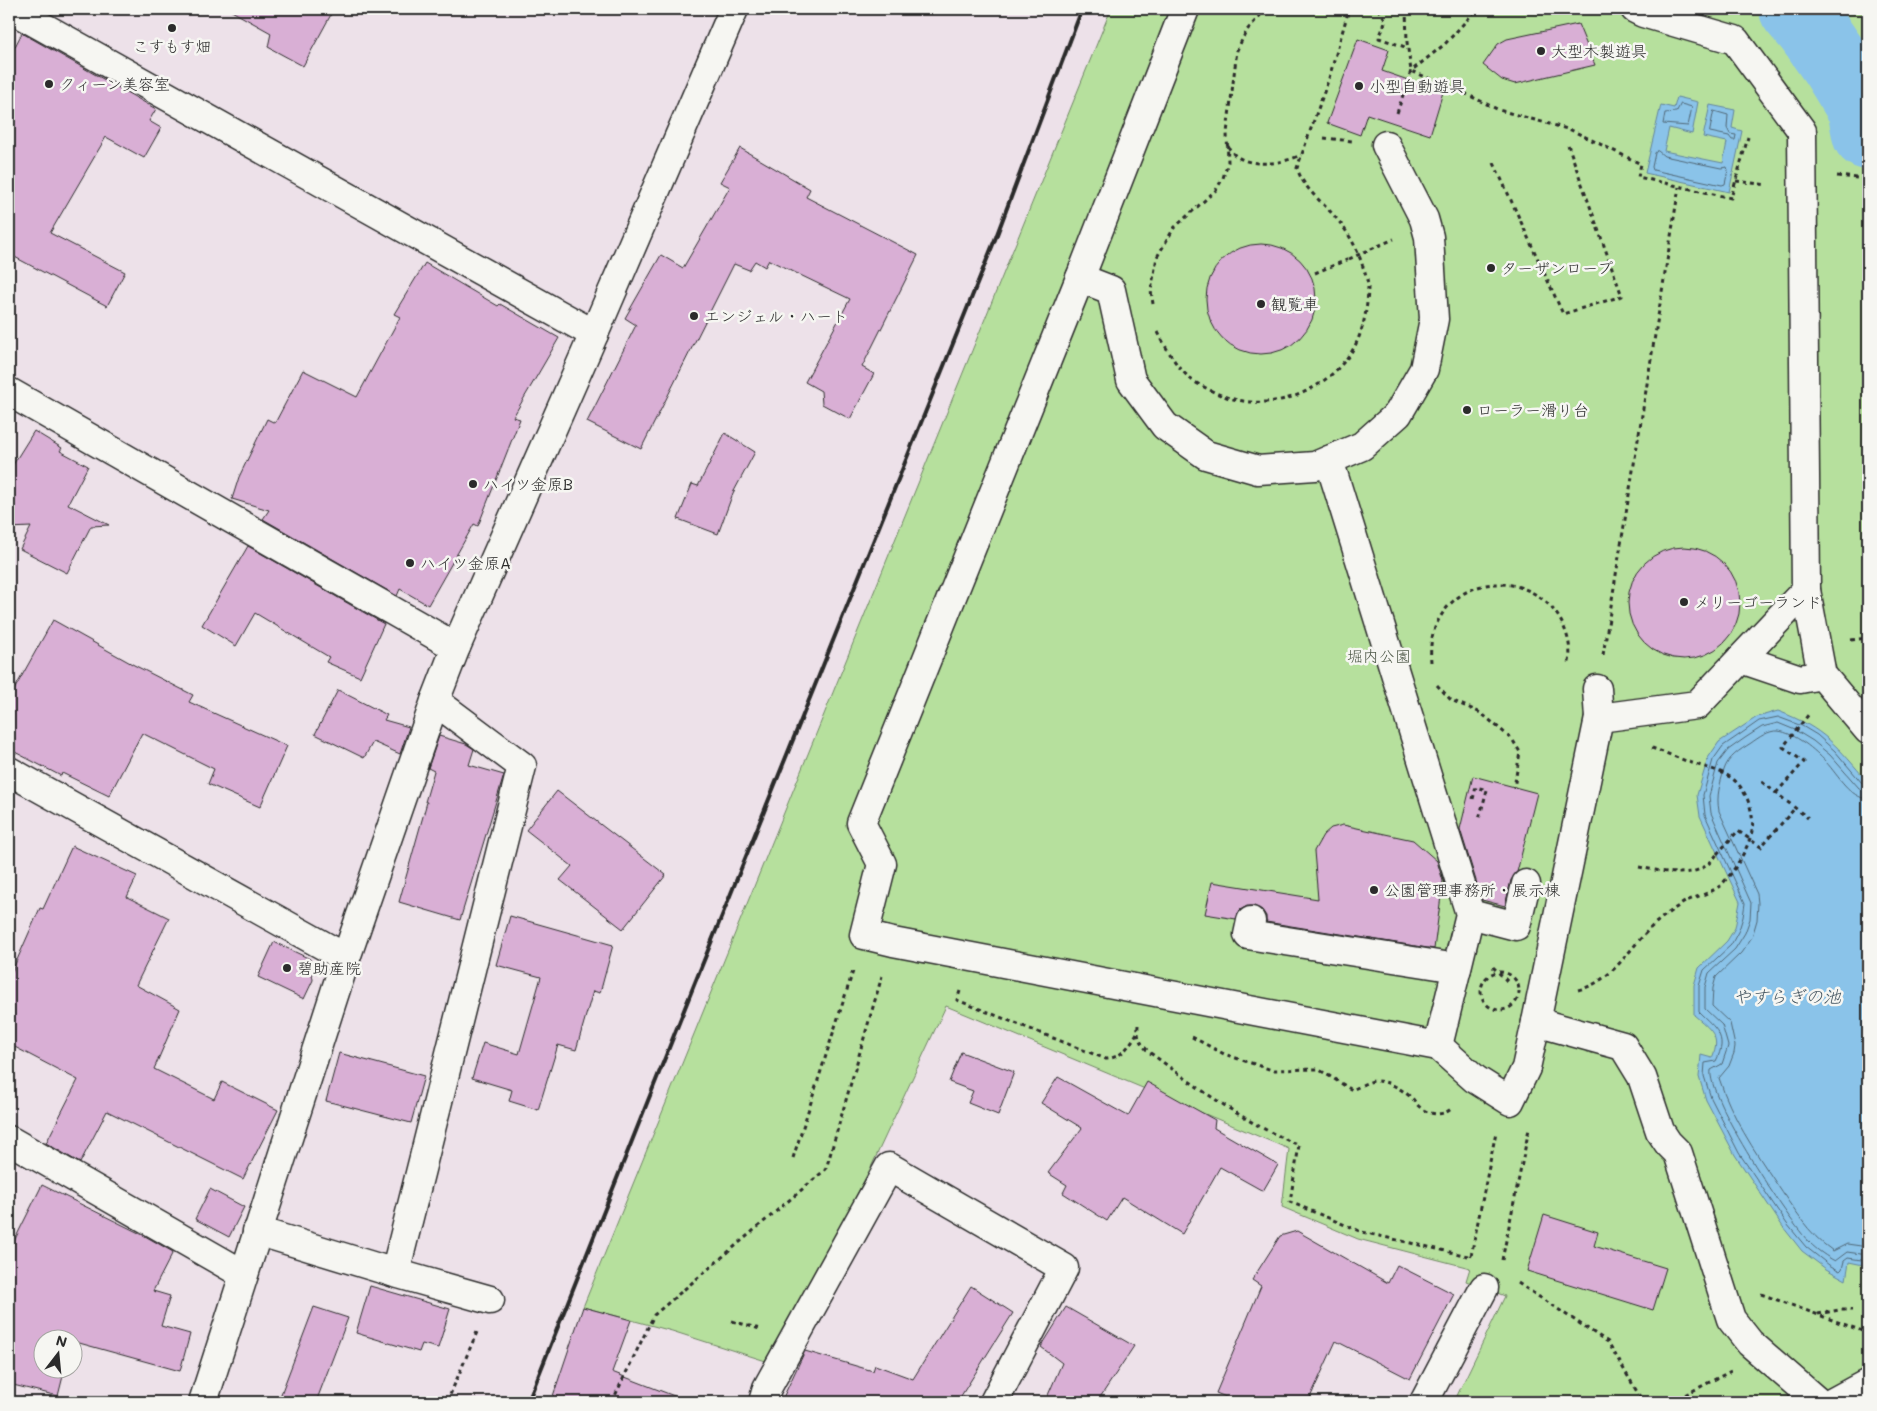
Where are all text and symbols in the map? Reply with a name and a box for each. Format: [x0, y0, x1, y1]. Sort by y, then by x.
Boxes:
marker: こすもす畑 [166, 22, 178, 34]
place label: こすもす畑 [133, 35, 211, 56]
place label: 大型木製遊具 [1551, 40, 1647, 61]
marker: 大型木製遊具 [1535, 45, 1547, 57]
place label: クィーン美容室 [59, 73, 170, 94]
place label: 小型自動遊具 [1369, 75, 1465, 96]
marker: クィーン美容室 [43, 78, 55, 90]
marker: 小型自動遊具 [1353, 80, 1365, 92]
place label: ターザンロープ [1501, 257, 1613, 278]
marker: ターザンロープ [1485, 262, 1497, 274]
place label: 観覧車 [1271, 293, 1319, 314]
marker: 観覧車 [1255, 298, 1267, 310]
place label: エンジェル・ハート [704, 305, 848, 326]
marker: エンジェル・ハート [688, 310, 700, 322]
place label: ローラー滑り台 [1477, 399, 1589, 420]
marker: ローラー滑り台 [1461, 404, 1473, 416]
place label: ハイツ金原B [483, 473, 573, 494]
marker: ハイツ金原B [467, 478, 479, 490]
place label: ハイツ金原A [420, 552, 511, 573]
marker: ハイツ金原A [404, 557, 416, 569]
place label: メリーゴーランド [1694, 591, 1822, 612]
marker: メリーゴーランド [1678, 596, 1690, 608]
park label: 堀内公園 [1347, 645, 1411, 666]
place label: 公園管理事務所・展示棟 [1384, 879, 1560, 900]
marker: 公園管理事務所・展示棟 [1368, 884, 1380, 896]
place label: 碧助産院 [297, 957, 361, 978]
marker: 碧助産院 [281, 962, 293, 974]
water label: やすらぎの池 [1733, 984, 1842, 1008]
north arrow [32, 1328, 82, 1378]
text: N [54, 1330, 69, 1352]

